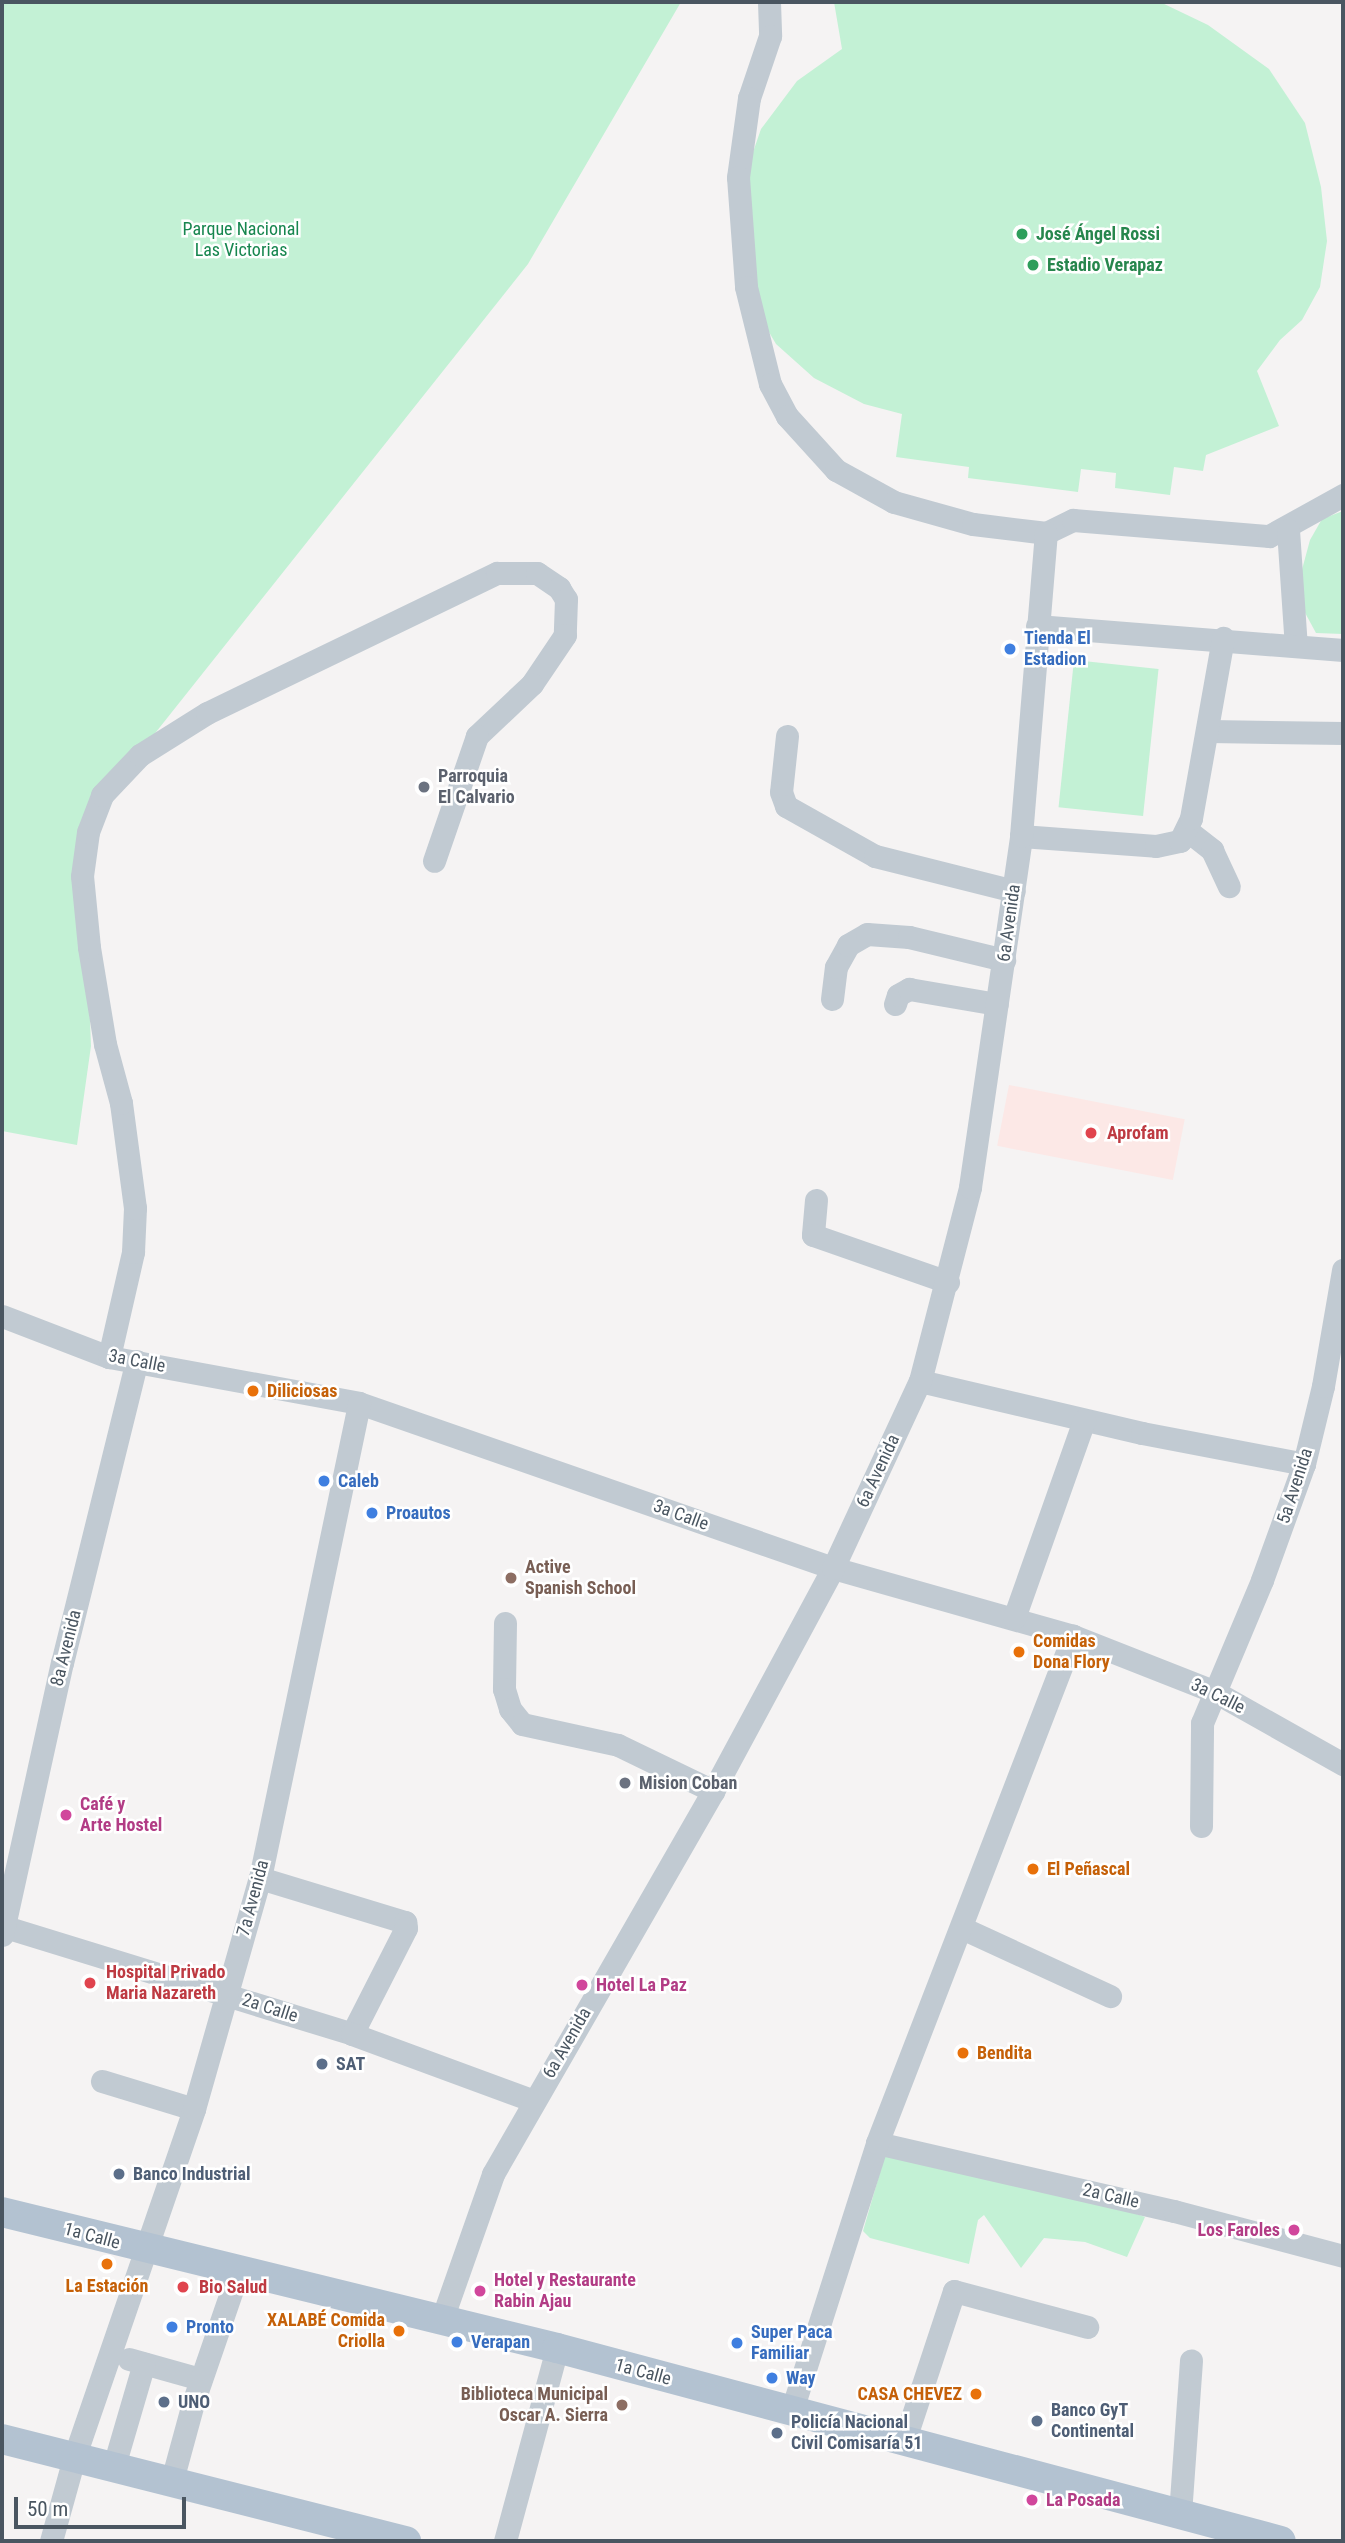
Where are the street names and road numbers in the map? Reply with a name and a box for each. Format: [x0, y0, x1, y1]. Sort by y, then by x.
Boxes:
street label: 6a Avenida [993, 883, 1025, 963]
street label: 3a Calle [107, 1345, 167, 1377]
street label: 6a Avenida [852, 1431, 904, 1511]
street label: 5a Avenida [1273, 1446, 1317, 1526]
street label: 3a Calle [650, 1495, 712, 1535]
street label: 8a Avenida [46, 1608, 86, 1688]
street label: 3a Calle [1188, 1674, 1248, 1718]
street label: 7a Avenida [232, 1858, 274, 1938]
street label: 2a Calle [239, 1989, 301, 2027]
street label: 6a Avenida [538, 2004, 596, 2082]
street label: 2a Calle [1081, 2179, 1141, 2213]
street label: 1a Calle [62, 2218, 122, 2254]
street label: 1a Calle [613, 2354, 673, 2390]

